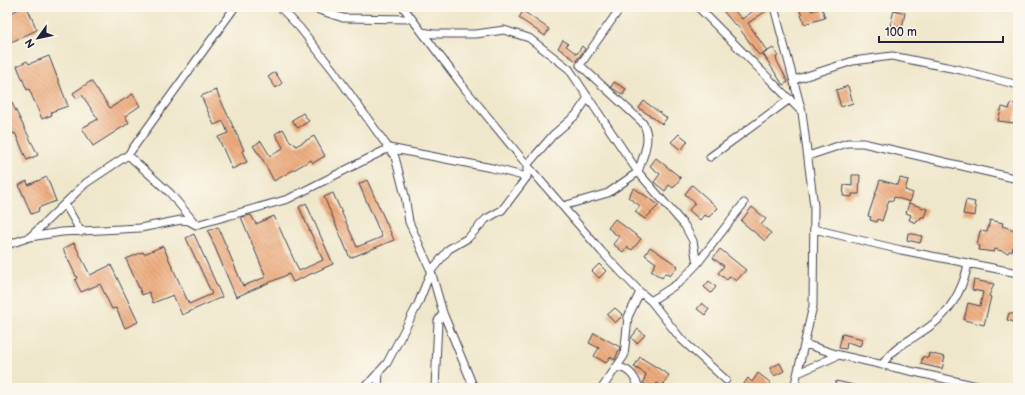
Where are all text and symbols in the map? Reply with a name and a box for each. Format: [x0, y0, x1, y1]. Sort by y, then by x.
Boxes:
north arrow [18, 18, 58, 58]
scale bar [879, 18, 1003, 44]
text: 100 m [885, 25, 917, 40]
text: N [22, 36, 38, 50]

